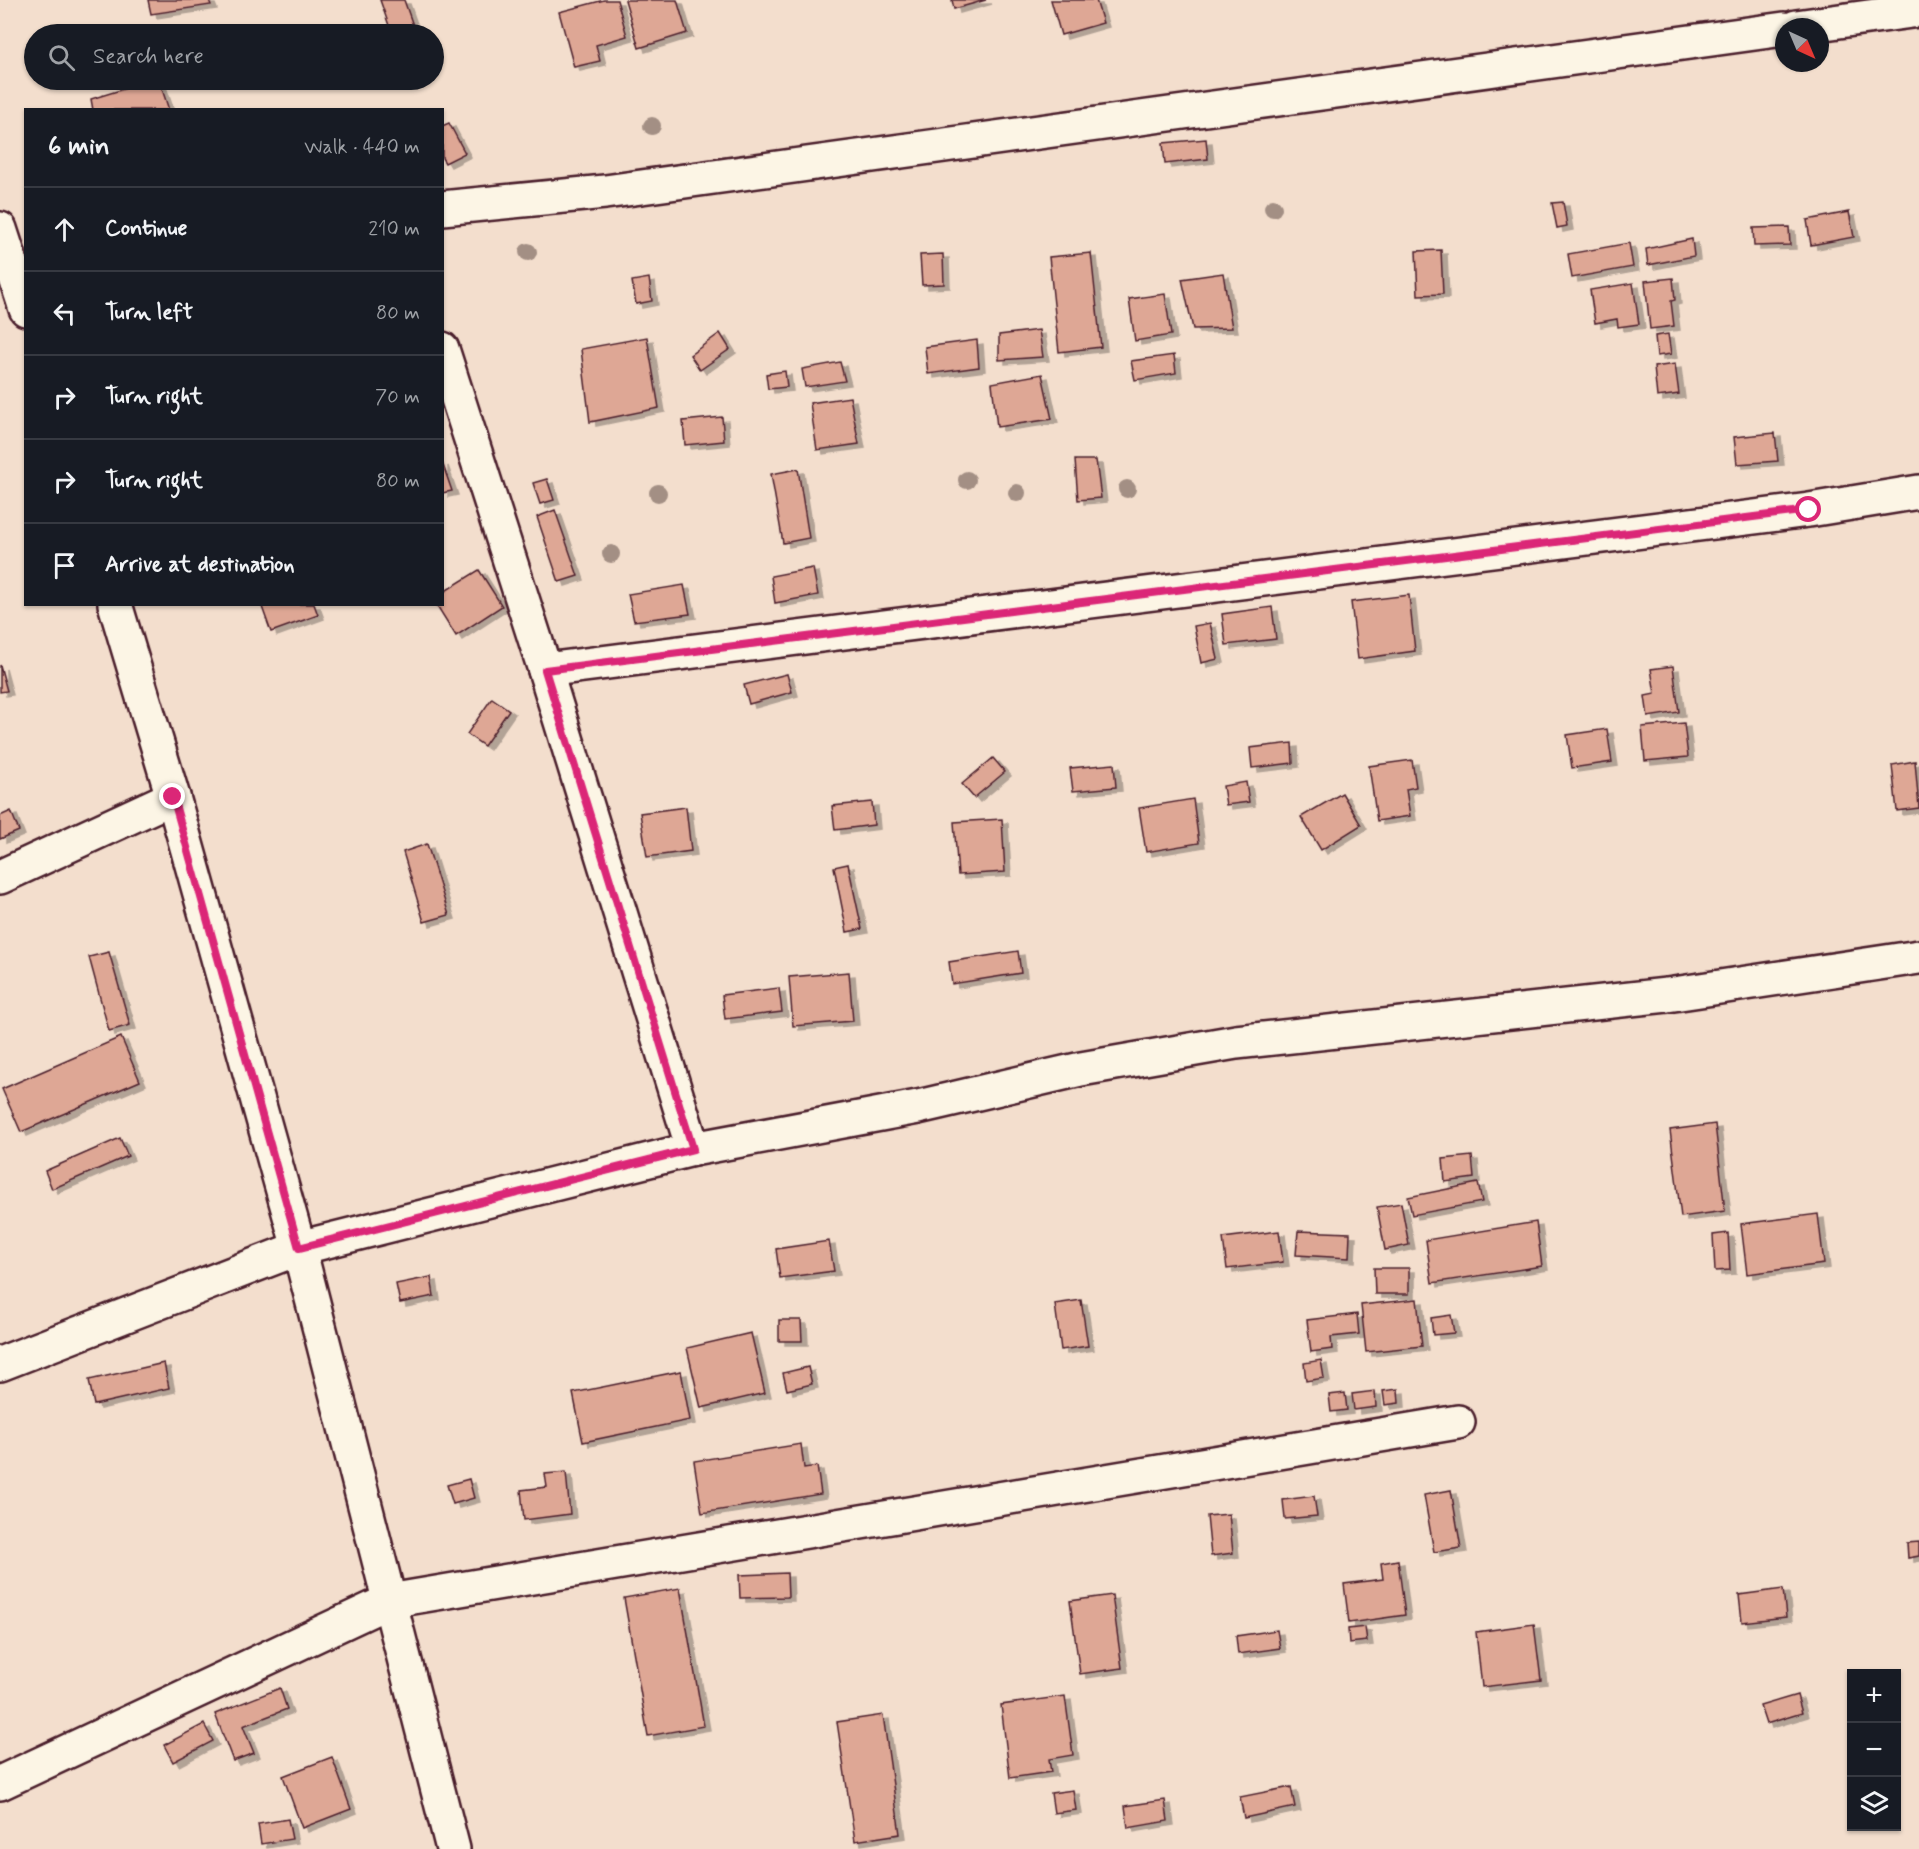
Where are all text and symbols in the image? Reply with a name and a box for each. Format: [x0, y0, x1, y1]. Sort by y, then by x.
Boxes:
north arrow [1775, 18, 1829, 72]
search box [24, 24, 444, 90]
icon: search [45, 41, 78, 74]
text: Search here [93, 43, 204, 71]
text: 6 min [48, 130, 110, 164]
text: Walk · 440 m [304, 134, 420, 161]
icon: ahead [48, 213, 81, 246]
text: Continue [105, 215, 187, 243]
text: 210 m [368, 216, 420, 243]
icon: left [48, 297, 81, 330]
text: Turn left [105, 299, 193, 327]
text: 80 m [376, 300, 420, 327]
icon: right [48, 381, 81, 414]
text: Turn right [105, 383, 203, 411]
text: 70 m [375, 384, 420, 411]
icon: right [48, 465, 81, 498]
text: Turn right [105, 467, 203, 495]
text: 80 m [376, 468, 420, 495]
route start [1795, 496, 1821, 522]
icon: arrive [48, 549, 81, 582]
text: Arrive at destination [105, 551, 295, 579]
route end [159, 783, 185, 809]
map controls [1847, 1669, 1901, 1831]
button: + [1847, 1669, 1901, 1723]
button: − [1847, 1723, 1901, 1777]
button: layers [1847, 1777, 1901, 1831]

